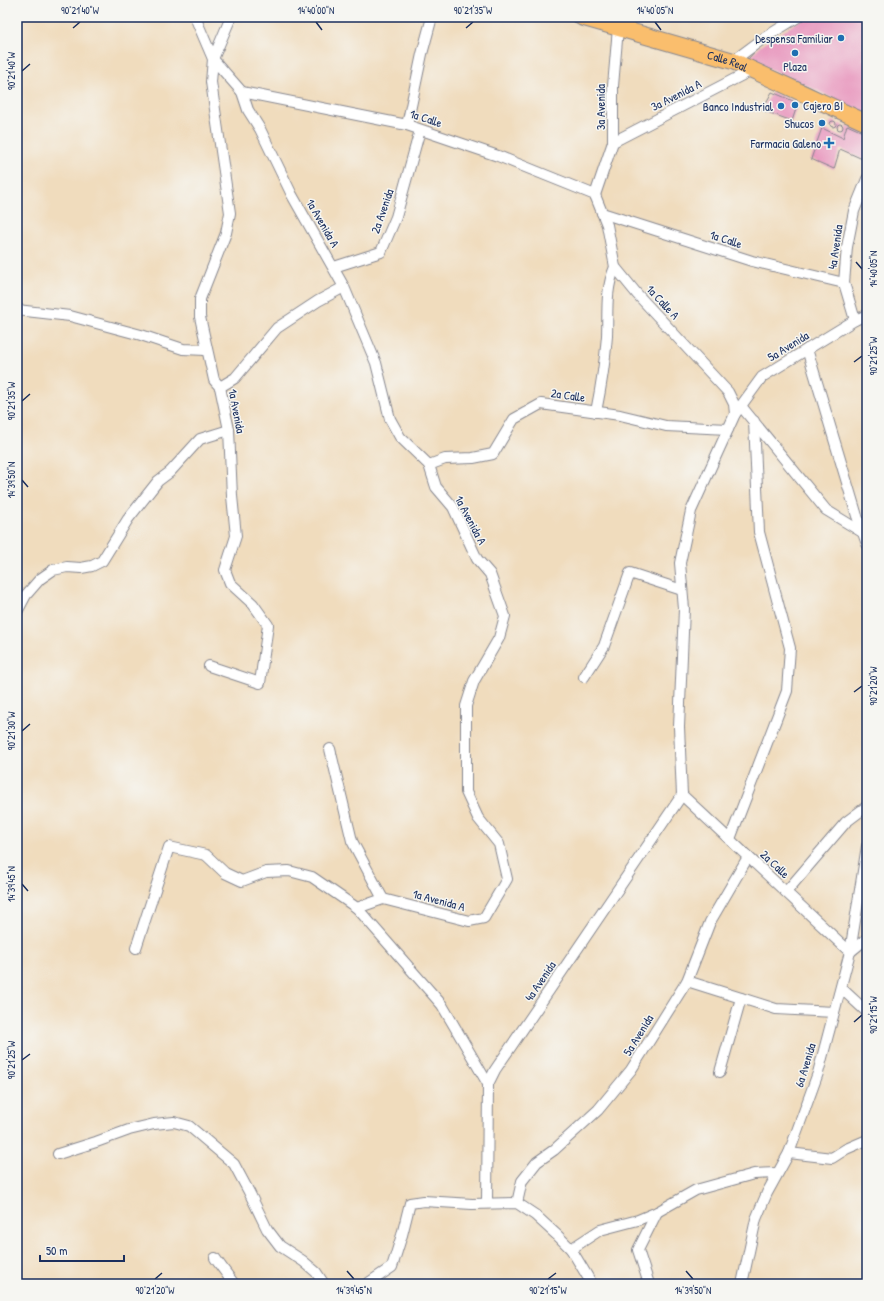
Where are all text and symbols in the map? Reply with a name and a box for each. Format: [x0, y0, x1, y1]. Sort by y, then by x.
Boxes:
text: 90°21'40"W [61, 4, 100, 17]
text: 14°40'00"N [298, 4, 334, 17]
text: 90°21'35"W [454, 4, 493, 17]
text: 14°40'05"N [637, 4, 673, 17]
place label: Despensa Familiar [755, 30, 833, 47]
marker: Despensa Familiar [836, 33, 846, 43]
street label: Calle Real [705, 46, 752, 76]
marker: Plaza [790, 48, 800, 58]
text: 90°21'40"W [5, 51, 18, 90]
place label: Plaza [783, 58, 807, 75]
street label: 3a Avenida A [648, 75, 704, 115]
street label: 3a Avenida [592, 84, 609, 130]
place label: Cajero BI [803, 97, 843, 114]
place label: Banco Industrial [703, 98, 774, 115]
marker: Cajero BI [790, 100, 800, 110]
marker: Banco Industrial [776, 101, 786, 111]
street label: 1a Calle [408, 105, 445, 131]
place label: Shucos [785, 115, 814, 132]
marker: Shucos [817, 118, 827, 128]
place label: Farmacia Galeno [750, 135, 821, 152]
marker: Farmacia Galeno [824, 138, 834, 148]
street label: 2a Avenida [366, 186, 398, 236]
street label: 1a Avenida A [302, 196, 344, 250]
street label: 4a Avenida [823, 223, 847, 270]
street label: 1a Calle [708, 226, 745, 252]
text: 14°40'05"N [867, 251, 880, 287]
street label: 1a Calle A [643, 281, 684, 323]
street label: 5a Avenida [764, 327, 812, 365]
text: 90°21'25"W [867, 336, 880, 375]
text: 90°21'35"W [5, 381, 18, 420]
street label: 2a Calle [550, 384, 586, 406]
street label: 1a Avenida [224, 387, 250, 435]
text: 14°39'50"N [5, 462, 18, 498]
street label: 1a Avenida A [451, 492, 491, 548]
text: 90°21'20"W [867, 666, 880, 705]
text: 90°21'30"W [5, 711, 18, 750]
street label: 2a Calle [757, 846, 794, 882]
text: 14°39'45"N [5, 866, 18, 902]
street label: 1a Avenida A [411, 885, 467, 915]
street label: 4a Avenida [520, 957, 560, 1004]
text: 90°21'15"W [867, 995, 880, 1034]
street label: 5a Avenida [619, 1011, 657, 1059]
text: 90°21'25"W [5, 1040, 18, 1079]
street label: 6a Avenida [790, 1041, 820, 1089]
scale bar [40, 1237, 124, 1263]
text: 50 m [46, 1242, 67, 1259]
text: 90°21'20"W [136, 1284, 175, 1297]
text: 14°39'45"N [336, 1284, 372, 1297]
text: 90°21'15"W [529, 1284, 568, 1297]
text: 14°39'50"N [675, 1284, 711, 1297]

